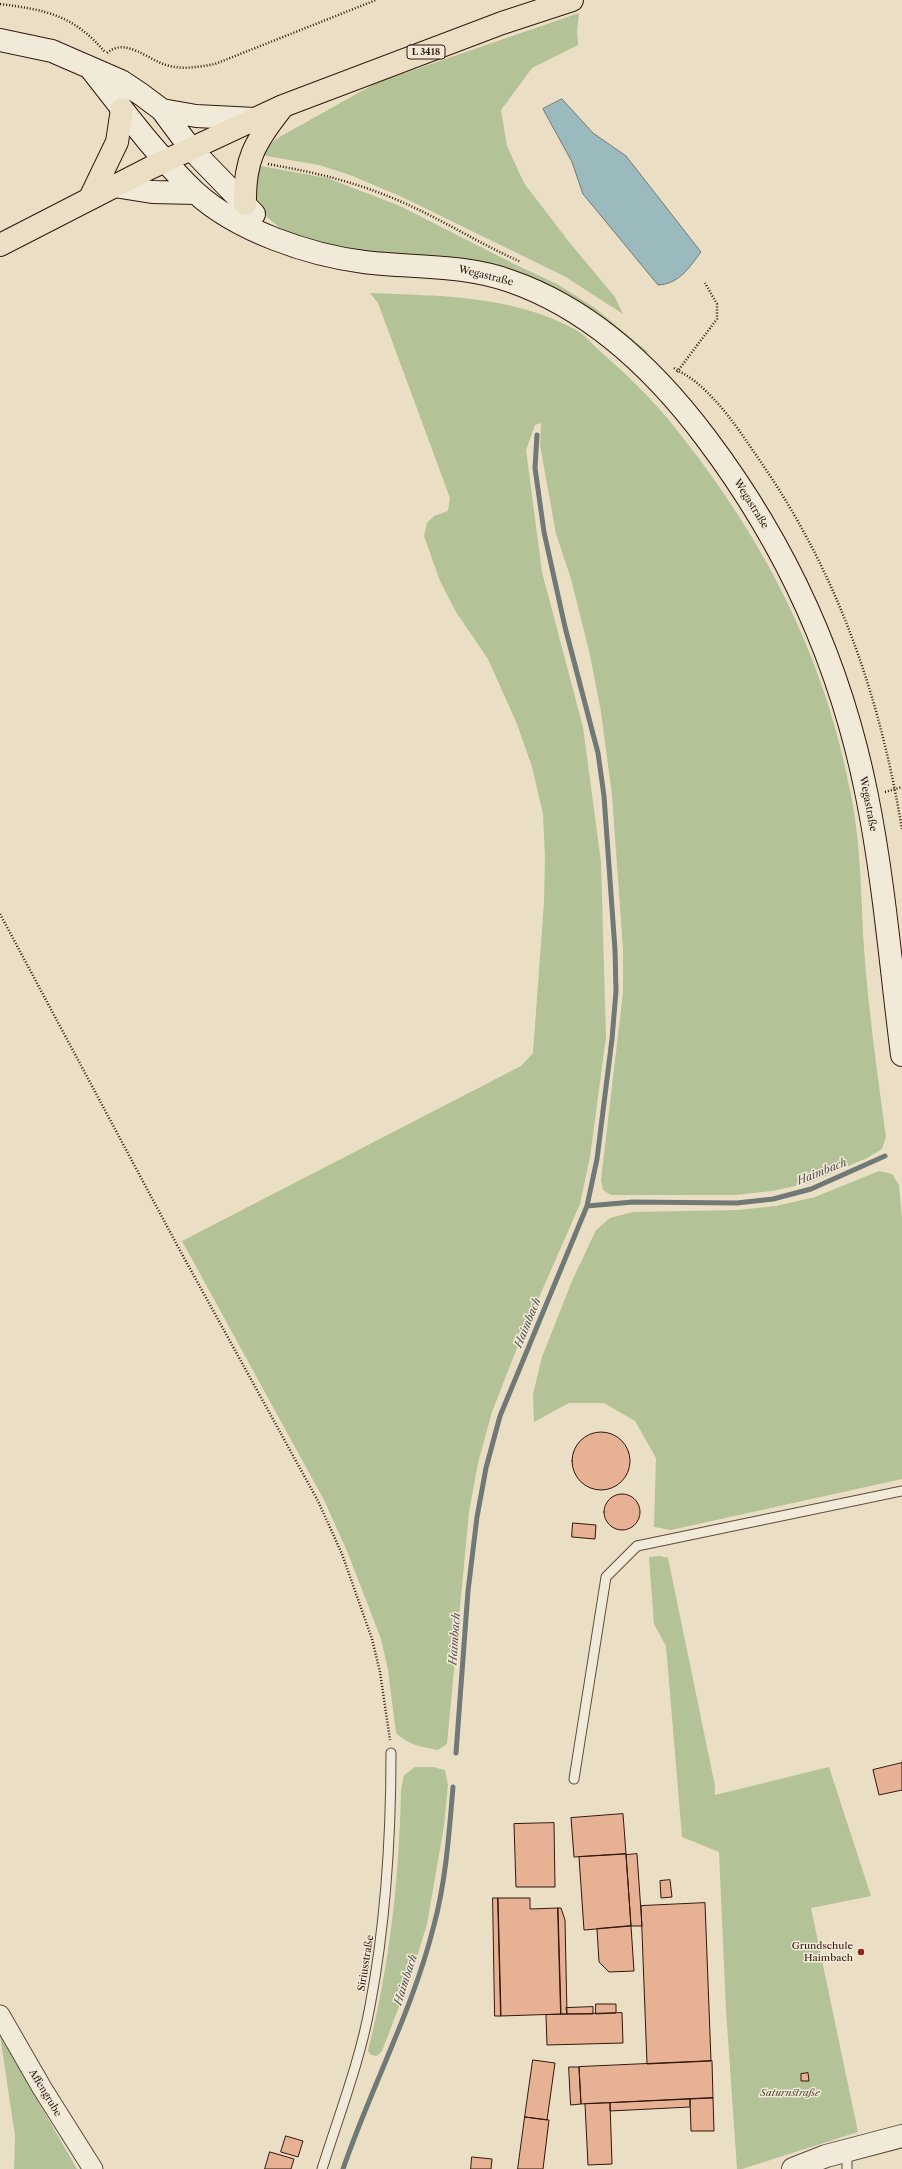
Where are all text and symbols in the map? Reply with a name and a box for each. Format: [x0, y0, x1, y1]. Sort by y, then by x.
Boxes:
road number: L 3418 [407, 45, 445, 59]
street label: Wegastraße [457, 263, 515, 289]
street label: Wegastraße [731, 477, 771, 531]
street label: Wegastraße [857, 775, 879, 833]
water label: Haimbach [795, 1156, 849, 1188]
water label: Haimbach [512, 1296, 544, 1350]
water label: Haimbach [447, 1612, 463, 1666]
street label: Siriusstraße [356, 1934, 376, 1992]
place label: Grundschule Haimbach [792, 1940, 853, 1964]
marker: Grundschule Haimbach [856, 1947, 866, 1957]
water label: Haimbach [392, 1953, 420, 2007]
street label: Affengrube [26, 2067, 64, 2119]
park label: Saturnstraße [760, 2087, 820, 2099]

